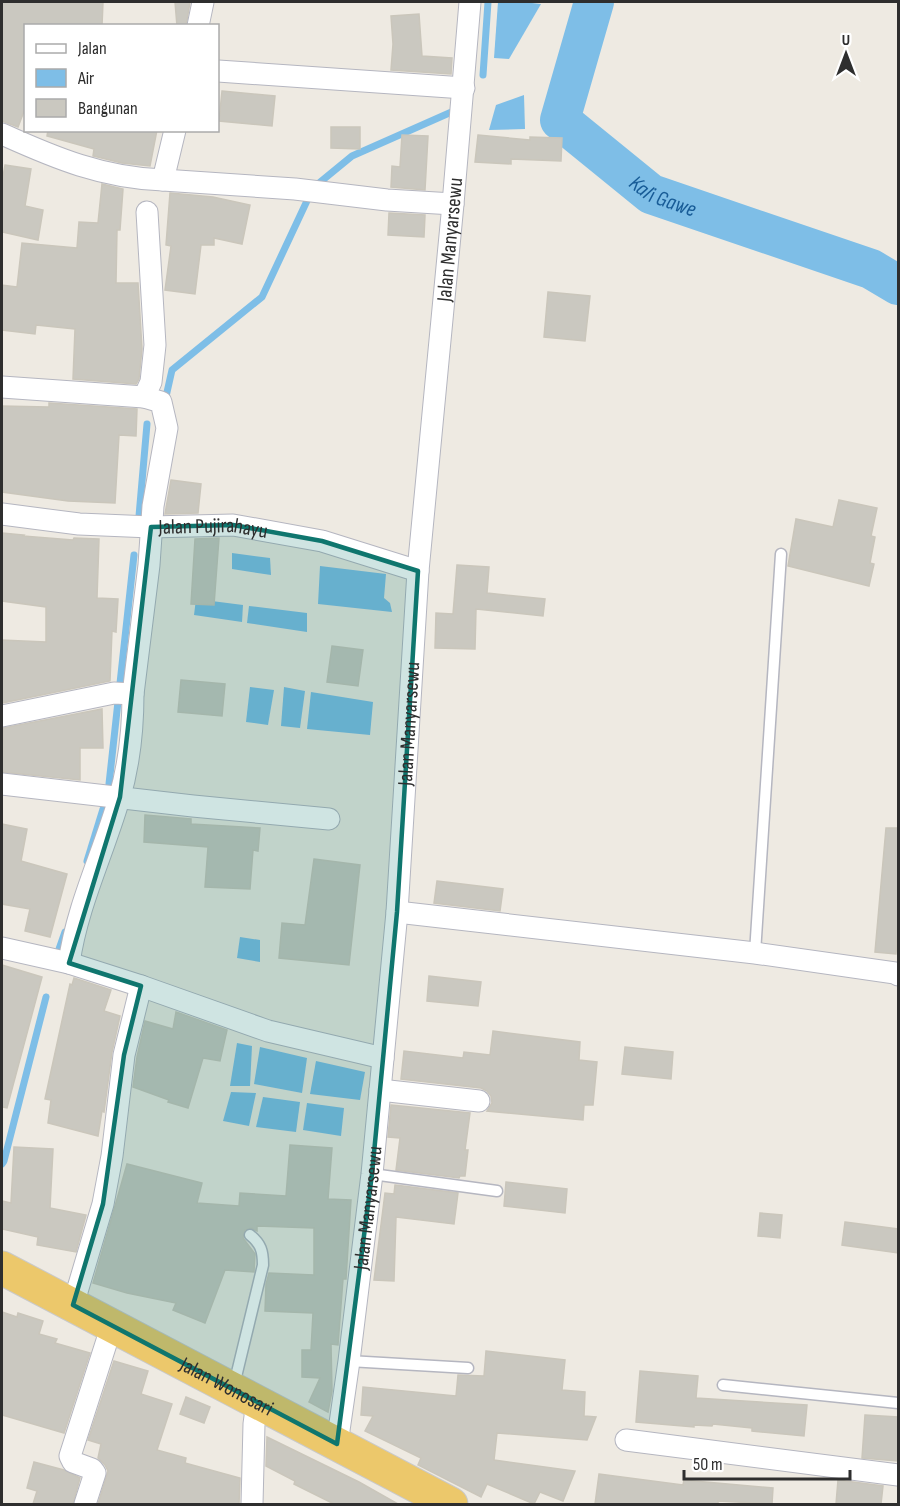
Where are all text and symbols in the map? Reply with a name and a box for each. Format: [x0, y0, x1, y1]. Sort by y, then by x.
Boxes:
legend [24, 24, 219, 132]
north arrow [816, 24, 876, 84]
text: U [842, 31, 850, 50]
text: Jalan [77, 38, 107, 59]
text: Air [77, 68, 94, 89]
text: Bangunan [78, 98, 138, 119]
water label: Kali Gawe [623, 170, 700, 224]
street label: Jalan Manyarsewu [432, 177, 468, 304]
street label: Jalan Pujirahayu [157, 513, 270, 544]
street label: Jalan Manyarsewu [393, 661, 425, 788]
street label: Jalan Manyarsewu [348, 1145, 388, 1272]
street label: Jalan Wonosari [175, 1351, 278, 1421]
scale bar [684, 1443, 850, 1481]
text: 50 m [693, 1454, 723, 1475]

